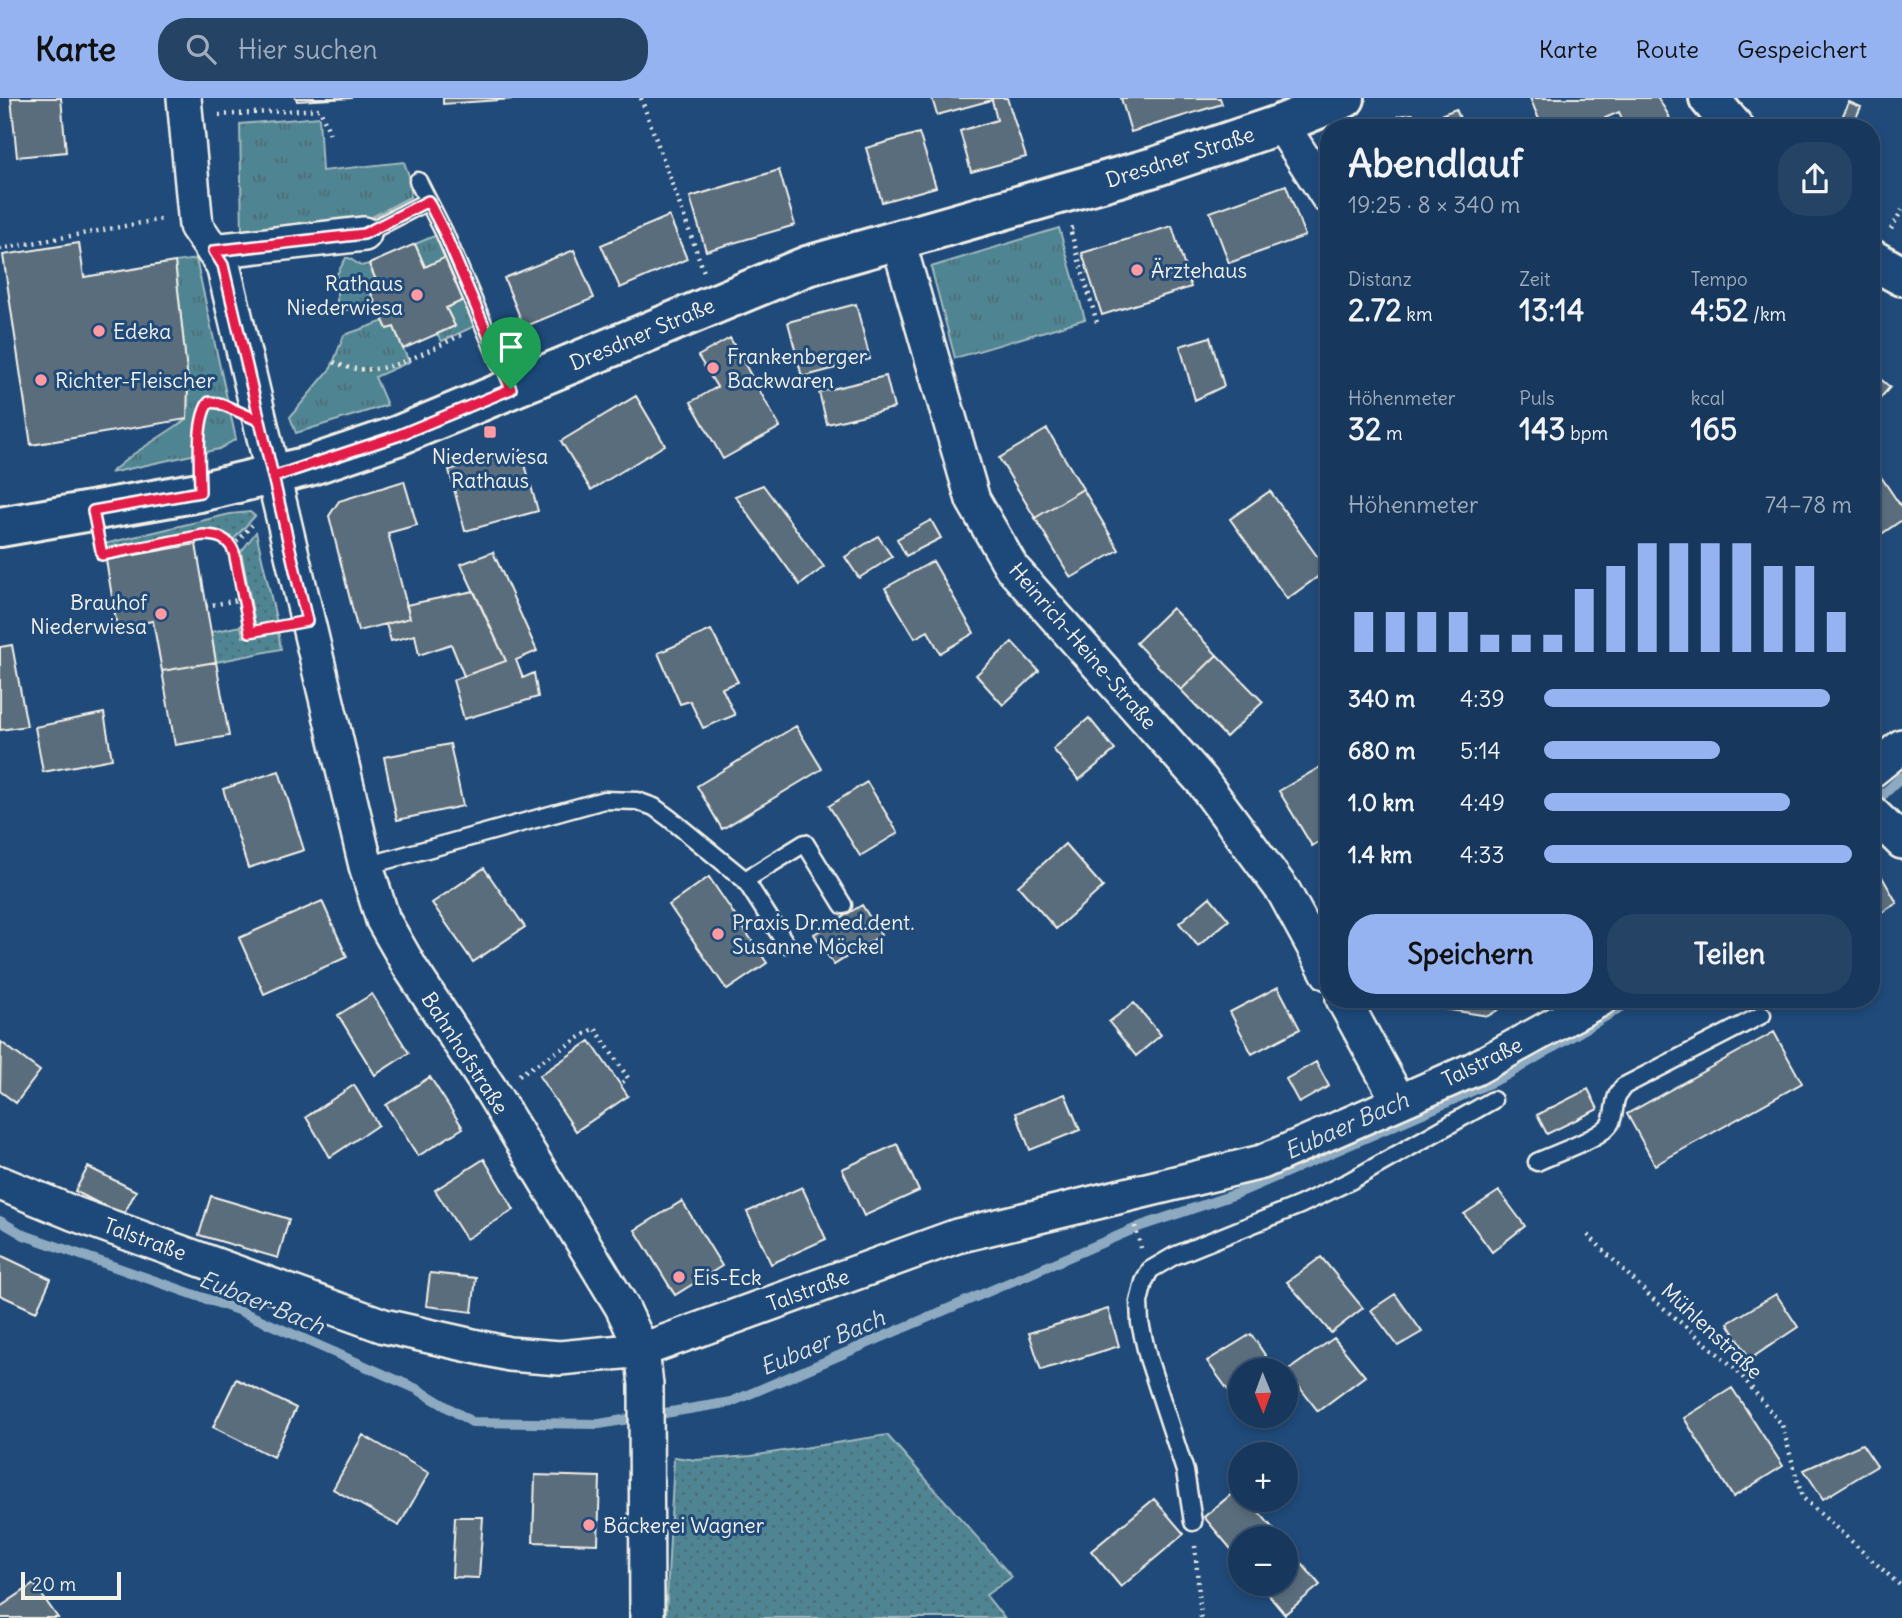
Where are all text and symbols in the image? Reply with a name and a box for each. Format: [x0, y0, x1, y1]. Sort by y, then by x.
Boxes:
search box [158, 18, 648, 81]
text: Karte [35, 28, 116, 70]
icon: search [182, 30, 220, 68]
text: Hier suchen [238, 33, 378, 66]
text: Karte [1539, 34, 1598, 64]
text: Route [1636, 34, 1699, 64]
text: Gespeichert [1737, 34, 1867, 64]
street label: Dresdner Straße [1102, 120, 1258, 194]
text: Abendlauf [1348, 140, 1523, 187]
button: share [1778, 142, 1852, 216]
text: 19:25 · 8 × 340 m [1348, 190, 1520, 219]
place label: Ärztehaus [1151, 257, 1247, 284]
marker: Ärztehaus [1129, 262, 1145, 278]
text: Distanz [1348, 267, 1412, 291]
text: Zeit [1519, 267, 1550, 291]
text: Tempo [1691, 267, 1748, 291]
place label: Rathaus Niederwiesa [286, 270, 403, 321]
marker: Rathaus Niederwiesa [409, 287, 425, 303]
street label: Dresdner Straße [566, 291, 718, 377]
text: 2.72 [1348, 291, 1402, 329]
text: 13:14 [1519, 291, 1584, 329]
text: 4:52 [1691, 291, 1748, 329]
text: km [1402, 302, 1433, 326]
text: /km [1748, 302, 1786, 326]
pin [481, 317, 541, 389]
place label: Edeka [113, 318, 171, 345]
marker: Edeka [91, 323, 107, 339]
icon: arrive [492, 328, 530, 366]
place label: Frankenberger Backwaren [727, 343, 868, 394]
marker: Frankenberger Backwaren [705, 360, 721, 376]
place label: Richter-Fleischer [55, 367, 215, 394]
marker: Richter-Fleischer [33, 372, 49, 388]
text: Höhenmeter [1348, 386, 1456, 410]
text: Puls [1519, 386, 1555, 410]
text: kcal [1691, 386, 1725, 410]
text: 32 [1348, 410, 1381, 448]
text: 143 [1519, 410, 1566, 448]
text: 165 [1691, 410, 1737, 448]
text: m [1381, 421, 1403, 445]
text: bpm [1566, 421, 1608, 445]
marker: Niederwiesa Rathaus [482, 424, 498, 440]
place label: Niederwiesa Rathaus [432, 443, 548, 494]
text: Höhenmeter [1348, 490, 1478, 519]
text: 74–78 m [1765, 490, 1852, 519]
street label: Heinrich-Heine-Straße [1003, 557, 1163, 735]
place label: Brauhof Niederwiesa [30, 589, 148, 640]
marker: Brauhof Niederwiesa [153, 606, 169, 622]
text: 340 m [1348, 684, 1415, 713]
text: 4:39 [1460, 684, 1505, 713]
text: 680 m [1348, 736, 1415, 765]
text: 5:14 [1460, 736, 1501, 765]
text: 1.0 km [1348, 788, 1414, 817]
text: 4:49 [1460, 788, 1505, 817]
text: 1.4 km [1348, 840, 1412, 869]
text: 4:33 [1460, 840, 1505, 869]
place label: Praxis Dr.med.dent. Susanne Möckel [732, 909, 915, 960]
button: Speichern [1348, 914, 1593, 994]
button: Teilen [1607, 914, 1852, 994]
marker: Praxis Dr.med.dent. Susanne Möckel [710, 926, 726, 942]
street label: Bahnhofstraße [415, 987, 515, 1119]
street label: Talstraße [1437, 1031, 1527, 1093]
water label: Eubaer Bach [1280, 1084, 1413, 1165]
street label: Talstraße [100, 1212, 190, 1266]
street label: Talstraße [763, 1263, 853, 1317]
water label: Eubaer Bach [195, 1264, 330, 1341]
place label: Eis-Eck [693, 1264, 762, 1291]
marker: Eis-Eck [671, 1269, 687, 1285]
street label: Mühlenstraße [1656, 1277, 1768, 1385]
water label: Eubaer Bach [755, 1302, 889, 1381]
north arrow [1228, 1358, 1298, 1428]
map controls [1228, 1358, 1298, 1596]
button: + [1228, 1442, 1298, 1512]
place label: Bäckerei Wagner [603, 1512, 765, 1539]
marker: Bäckerei Wagner [581, 1517, 597, 1533]
button: − [1228, 1526, 1298, 1596]
scale bar [21, 1569, 121, 1601]
text: 20 m [32, 1572, 76, 1596]

